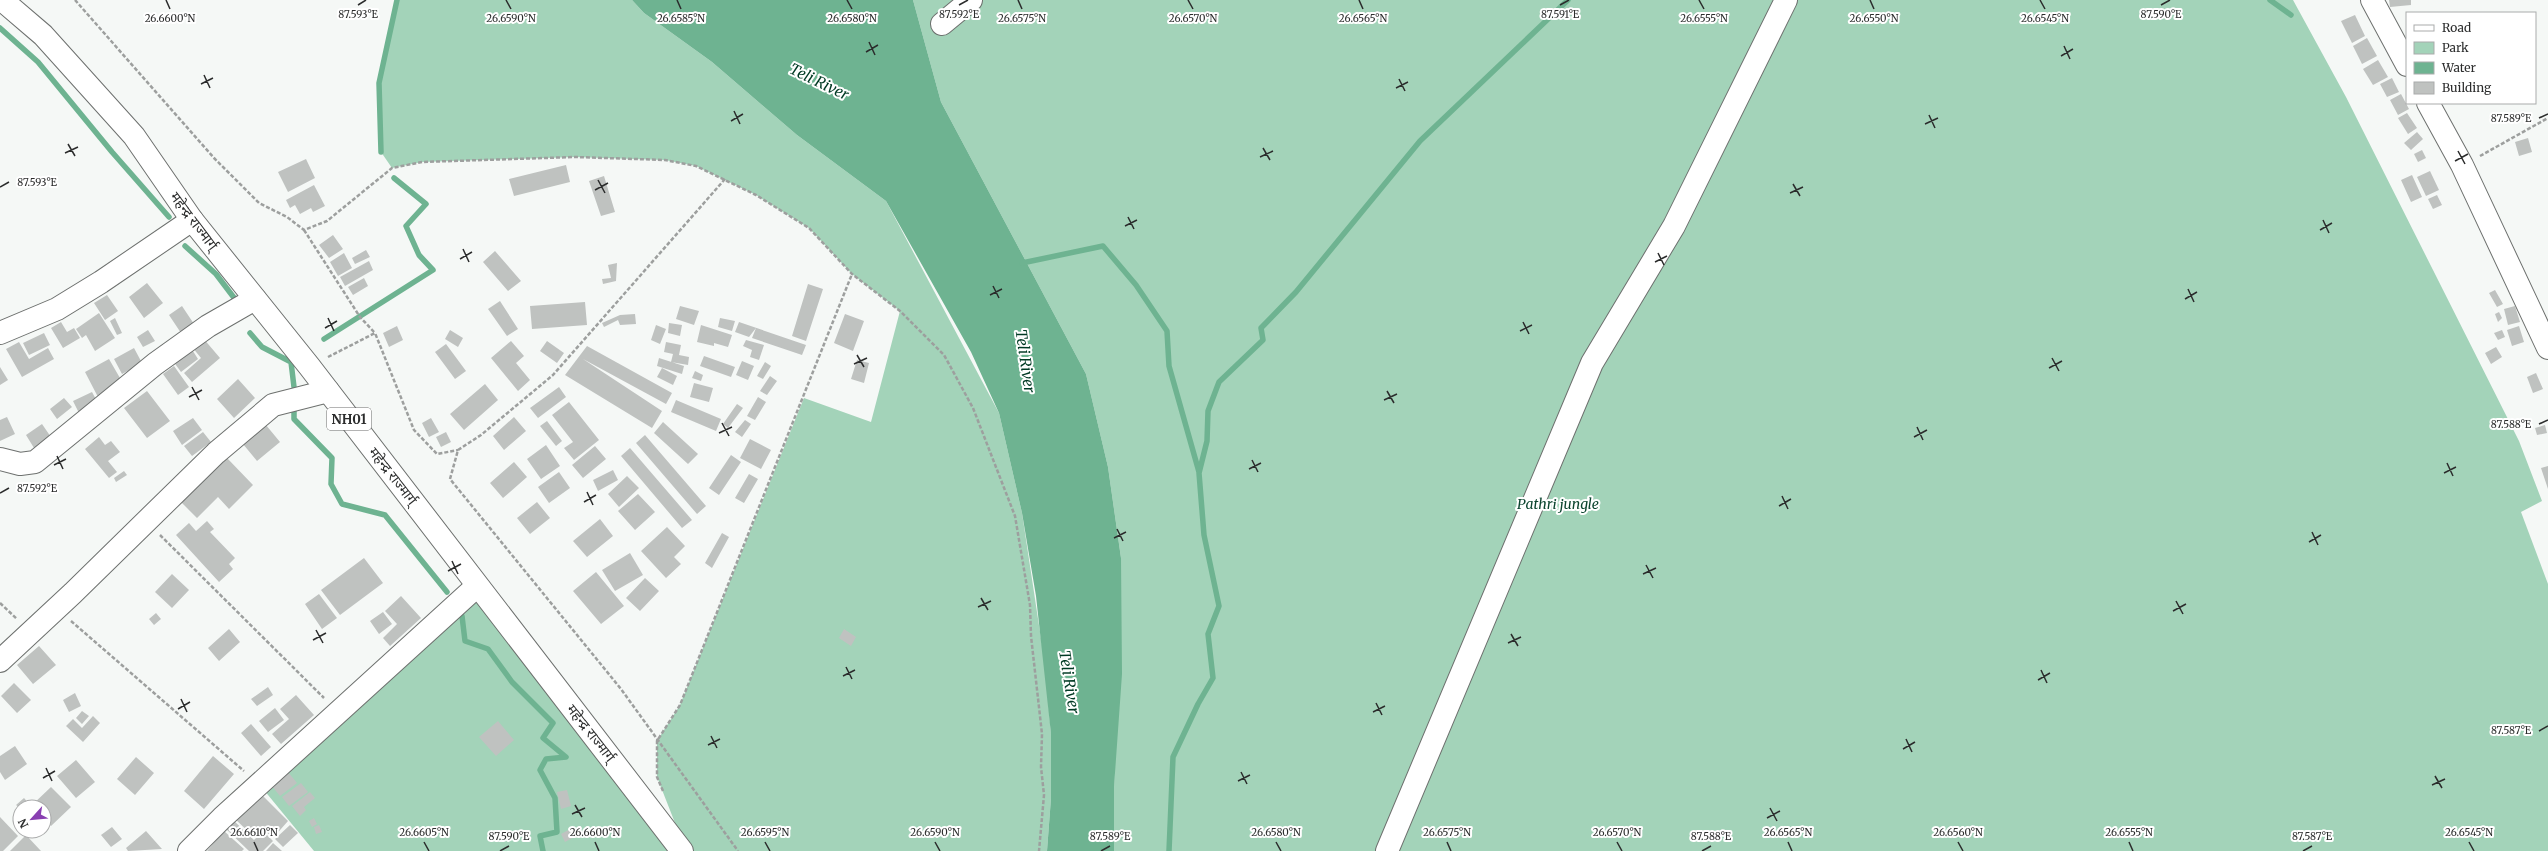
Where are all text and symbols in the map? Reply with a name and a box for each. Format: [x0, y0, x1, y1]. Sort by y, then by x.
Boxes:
text: 87.593°E [338, 8, 378, 21]
text: 87.592°E [939, 8, 980, 21]
text: 87.591°E [1541, 8, 1580, 21]
text: 87.590°E [2141, 8, 2182, 21]
text: 26.6600°N [145, 12, 196, 25]
text: 26.6590°N [486, 12, 536, 25]
text: 26.6585°N [657, 12, 705, 25]
text: 26.6580°N [827, 12, 877, 25]
text: 26.6575°N [998, 12, 1046, 25]
text: 26.6570°N [1169, 12, 1218, 25]
text: 26.6565°N [1339, 12, 1387, 25]
text: 26.6555°N [1680, 12, 1728, 25]
text: 26.6550°N [1850, 12, 1899, 25]
text: 26.6545°N [2021, 12, 2069, 25]
legend [2406, 12, 2536, 104]
text: Road [2442, 20, 2471, 35]
text: Park [2442, 40, 2469, 55]
water label: Teli River [786, 59, 853, 104]
text: Water [2441, 60, 2477, 75]
text: Building [2442, 80, 2492, 95]
text: 87.589°E [2491, 112, 2532, 125]
text: 87.593°E [17, 176, 57, 189]
street label: महेन्द्र राज्मार्ग् [166, 188, 223, 256]
water label: Teli River [1012, 328, 1039, 395]
road number: NH01 [327, 408, 371, 430]
text: 87.588°E [2491, 418, 2532, 431]
street label: महेन्द्र राज्मार्ग् [364, 444, 422, 511]
text: 87.592°E [17, 482, 58, 495]
park label: Pathri jungle [1517, 495, 1599, 513]
water label: Teli River [1055, 649, 1084, 716]
street label: महेन्द्र राज्मार्ग् [562, 701, 620, 768]
text: 87.587°E [2491, 724, 2532, 737]
north arrow [12, 799, 52, 839]
text: N [15, 816, 31, 831]
text: 26.6610°N [230, 826, 278, 839]
text: 26.6605°N [399, 826, 449, 839]
text: 26.6600°N [570, 826, 621, 839]
text: 26.6595°N [741, 826, 789, 839]
text: 26.6590°N [910, 826, 960, 839]
text: 26.6580°N [1251, 826, 1301, 839]
text: 26.6575°N [1423, 826, 1471, 839]
text: 26.6570°N [1593, 826, 1642, 839]
text: 26.6565°N [1764, 826, 1812, 839]
text: 26.6560°N [1933, 826, 1983, 839]
text: 26.6555°N [2105, 826, 2153, 839]
text: 26.6545°N [2445, 826, 2493, 839]
text: 87.590°E [489, 830, 530, 843]
text: 87.589°E [1090, 830, 1131, 843]
text: 87.588°E [1691, 830, 1732, 843]
text: 87.587°E [2292, 830, 2333, 843]

